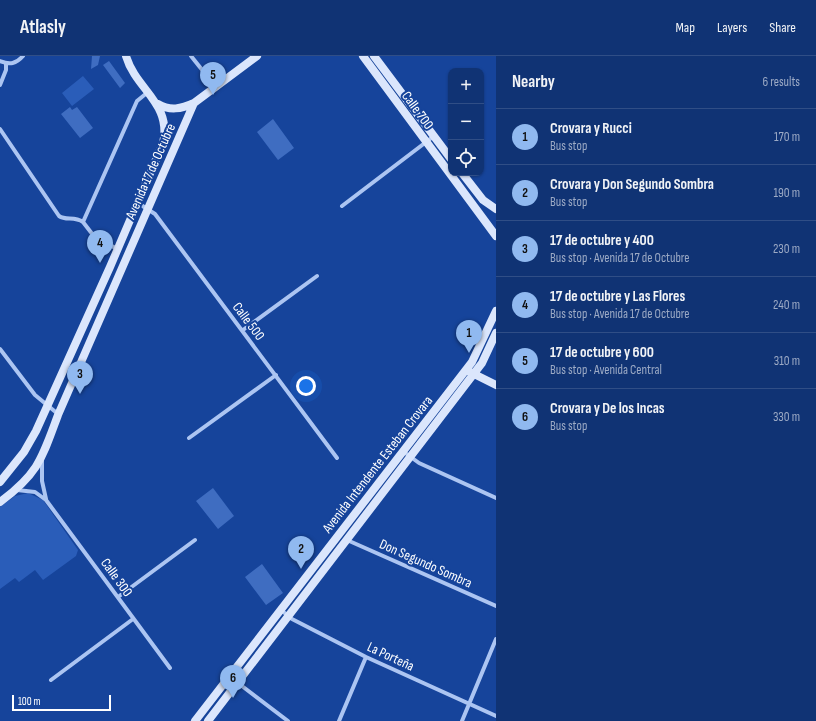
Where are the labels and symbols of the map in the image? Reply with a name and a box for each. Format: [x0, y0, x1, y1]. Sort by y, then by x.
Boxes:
pin: 5 [200, 62, 226, 95]
street label: Calle 700 [398, 88, 437, 133]
street label: Avenida 17 de Octubre [121, 121, 179, 223]
pin: 4 [87, 230, 113, 263]
street label: Calle 500 [229, 299, 268, 344]
pin: 1 [456, 320, 482, 353]
pin: 3 [67, 361, 93, 394]
your location [296, 376, 316, 396]
street label: Avenida Intendente Esteban Crovara [318, 392, 436, 537]
street label: Don Segundo Sombra [377, 535, 475, 591]
pin: 2 [288, 536, 314, 569]
street label: Calle 300 [97, 555, 136, 600]
street label: La Porteña [365, 638, 417, 675]
pin: 6 [220, 665, 246, 698]
scale bar [12, 693, 111, 712]

